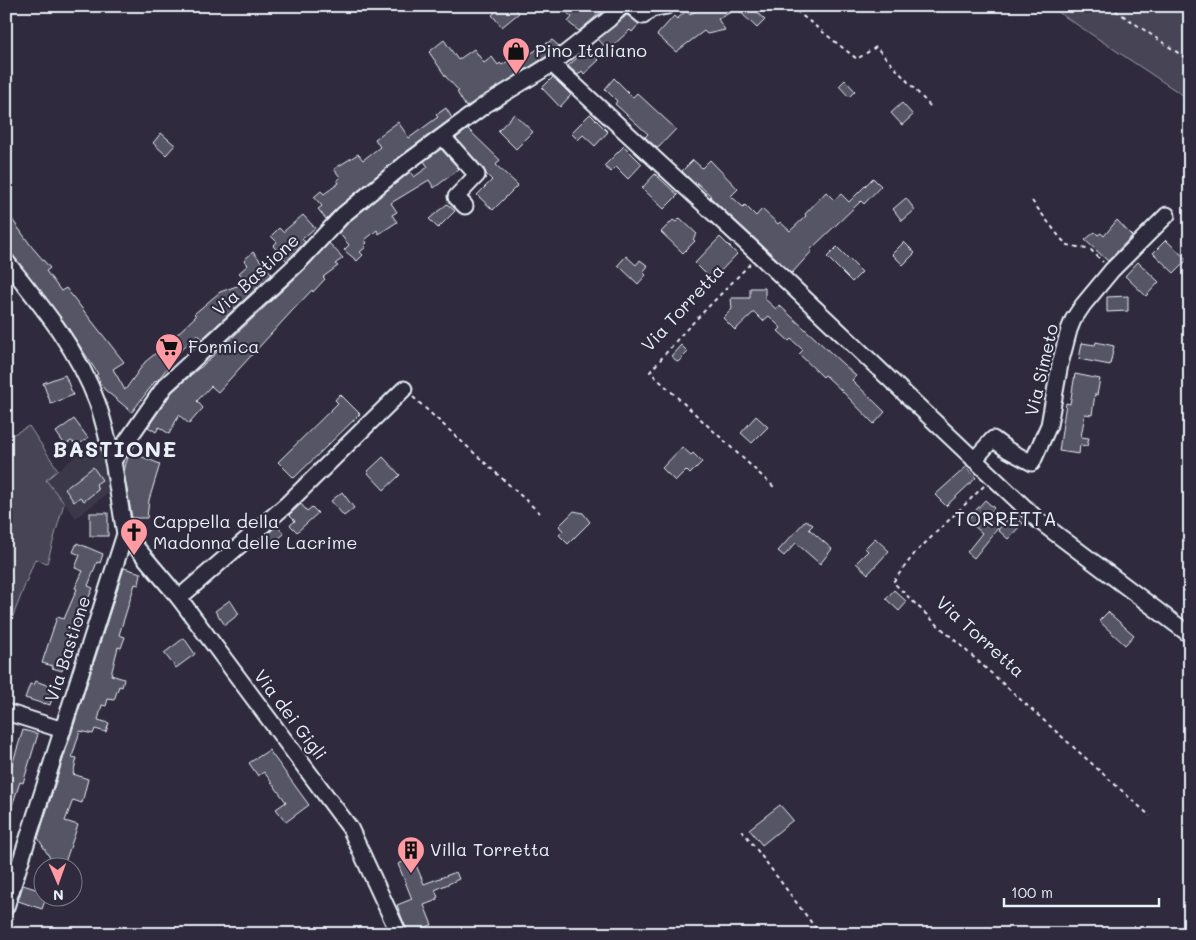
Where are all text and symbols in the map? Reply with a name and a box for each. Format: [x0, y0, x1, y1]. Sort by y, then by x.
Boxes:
shop icon: Pino Italiano [501, 36, 531, 75]
place label: Pino Italiano [535, 38, 647, 62]
street label: Via Bastione [207, 228, 304, 321]
street label: Via Torretta [636, 259, 729, 356]
street label: Via Simeto [1019, 321, 1063, 418]
supermarket icon: Formica [154, 332, 184, 371]
place label: Formica [188, 334, 259, 358]
district label: BASTIONE [53, 434, 177, 463]
district label: TORRETTA [954, 506, 1058, 531]
place label: Cappella della Madonna delle Lacrime [153, 509, 357, 554]
church icon: Cappella della Madonna delle Lacrime [119, 517, 149, 556]
street label: Via Torretta [931, 590, 1030, 682]
street label: Via Bastione [39, 592, 96, 705]
street label: Via dei Gigli [249, 664, 333, 764]
building icon: Villa Torretta [396, 835, 426, 874]
place label: Villa Torretta [430, 837, 550, 861]
north arrow [32, 858, 82, 908]
scale bar [1004, 875, 1158, 907]
text: 100 m [1011, 882, 1053, 902]
text: N [53, 886, 64, 905]

